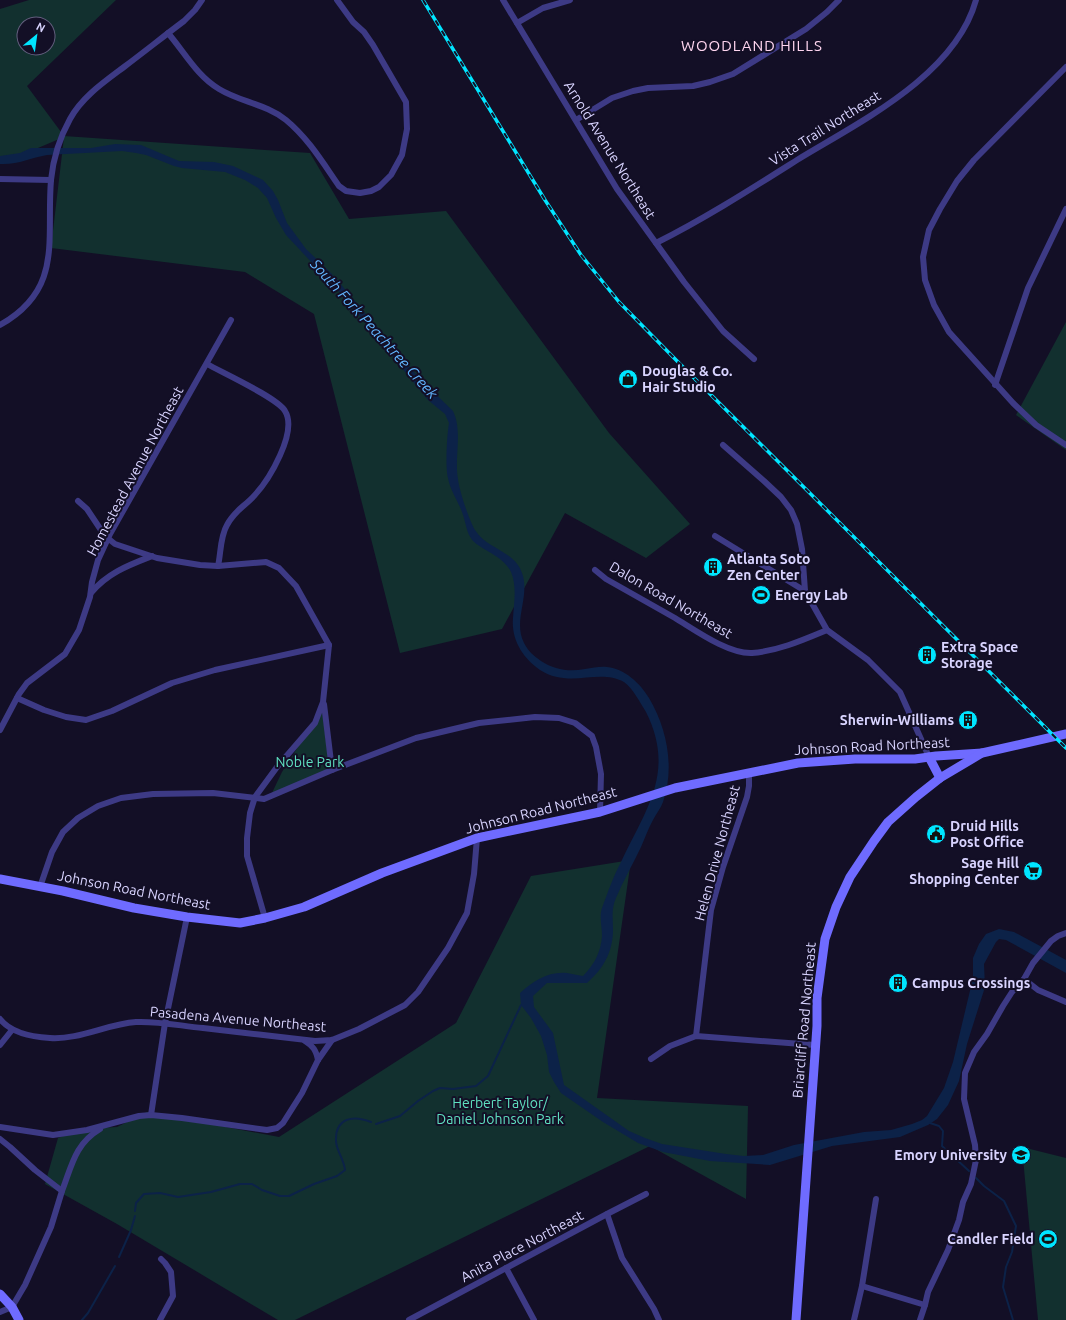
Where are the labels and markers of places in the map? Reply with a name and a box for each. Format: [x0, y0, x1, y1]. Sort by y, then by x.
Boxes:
place label: Douglas & Co. Hair Studio [642, 363, 732, 395]
shop icon: Douglas & Co. Hair Studio [617, 368, 639, 390]
place label: Atlanta Soto Zen Center [727, 551, 810, 583]
building icon: Atlanta Soto Zen Center [702, 556, 724, 578]
sports icon: Energy Lab [750, 584, 772, 606]
place label: Energy Lab [775, 587, 848, 603]
place label: Extra Space Storage [941, 639, 1018, 671]
building icon: Extra Space Storage [916, 644, 938, 666]
building icon: Sherwin-Williams [957, 709, 979, 731]
place label: Sherwin-Williams [840, 712, 954, 728]
place label: Druid Hills Post Office [950, 818, 1024, 850]
public building icon: Druid Hills Post Office [925, 823, 947, 845]
place label: Sage Hill Shopping Center [909, 855, 1019, 887]
supermarket icon: Sage Hill Shopping Center [1022, 860, 1044, 882]
building icon: Campus Crossings [887, 972, 909, 994]
place label: Campus Crossings [912, 975, 1031, 991]
school or university icon: Emory University [1010, 1144, 1032, 1166]
place label: Emory University [894, 1147, 1008, 1163]
sports icon: Candler Field [1037, 1228, 1059, 1250]
place label: Candler Field [947, 1231, 1034, 1247]

